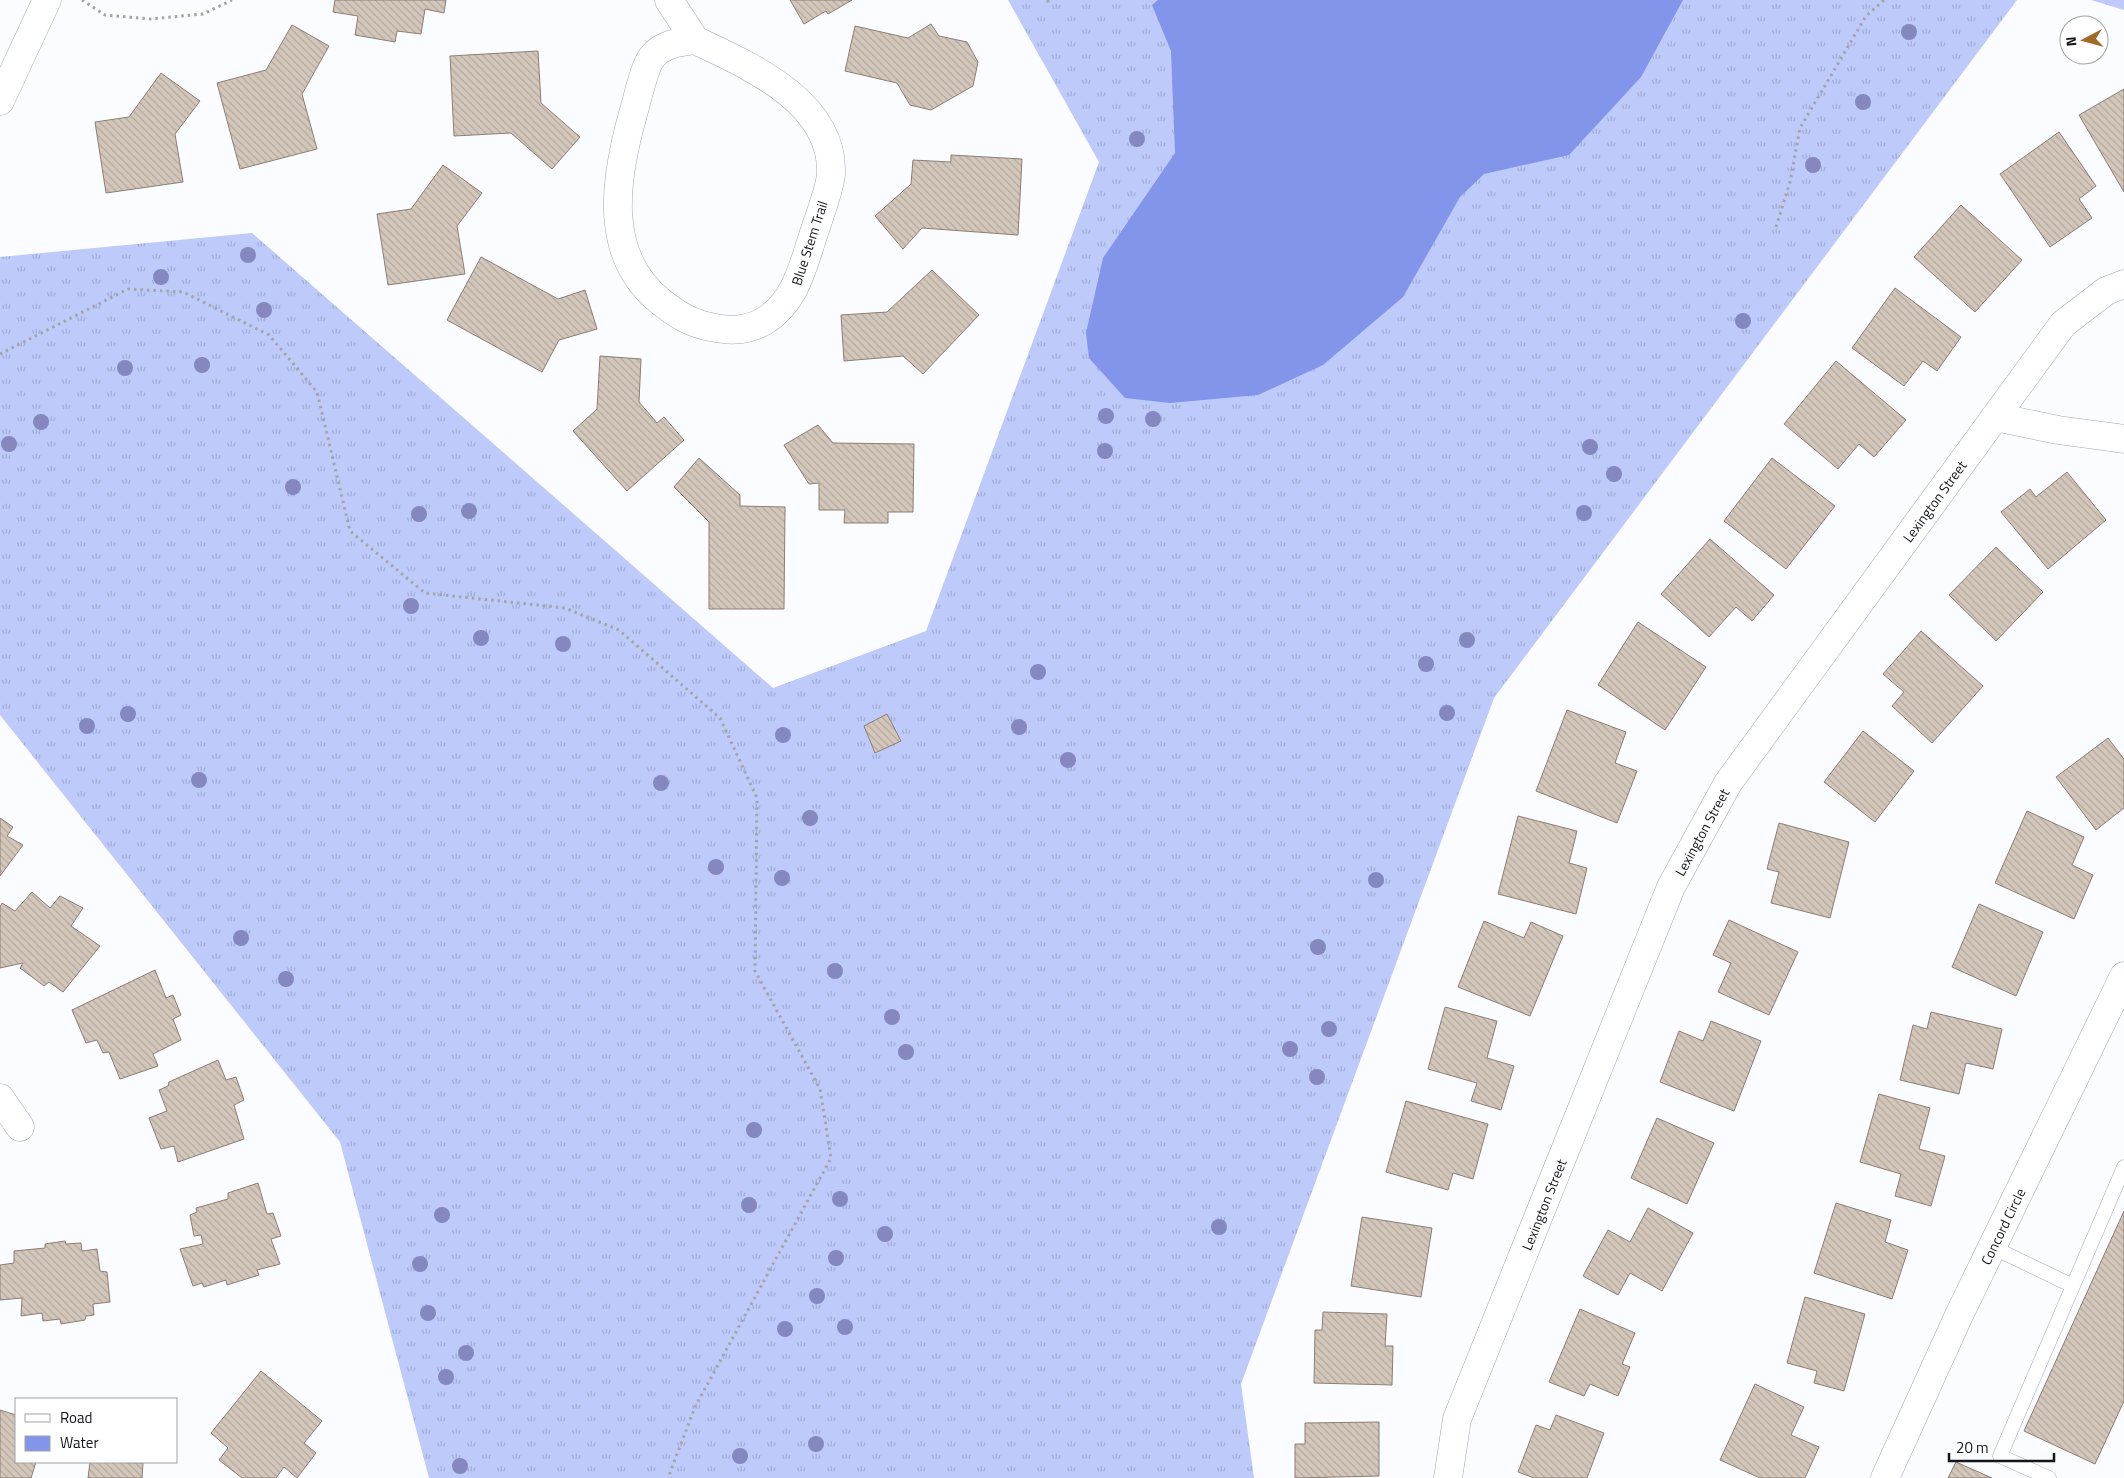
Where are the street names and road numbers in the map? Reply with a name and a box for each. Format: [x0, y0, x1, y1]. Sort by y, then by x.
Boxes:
street label: Blue Stem Trail [785, 198, 833, 288]
street label: Lexington Street [1897, 455, 1971, 546]
street label: Lexington Street [1669, 784, 1734, 879]
street label: Lexington Street [1516, 1155, 1571, 1253]
street label: Concord Circle [1975, 1184, 2030, 1268]

